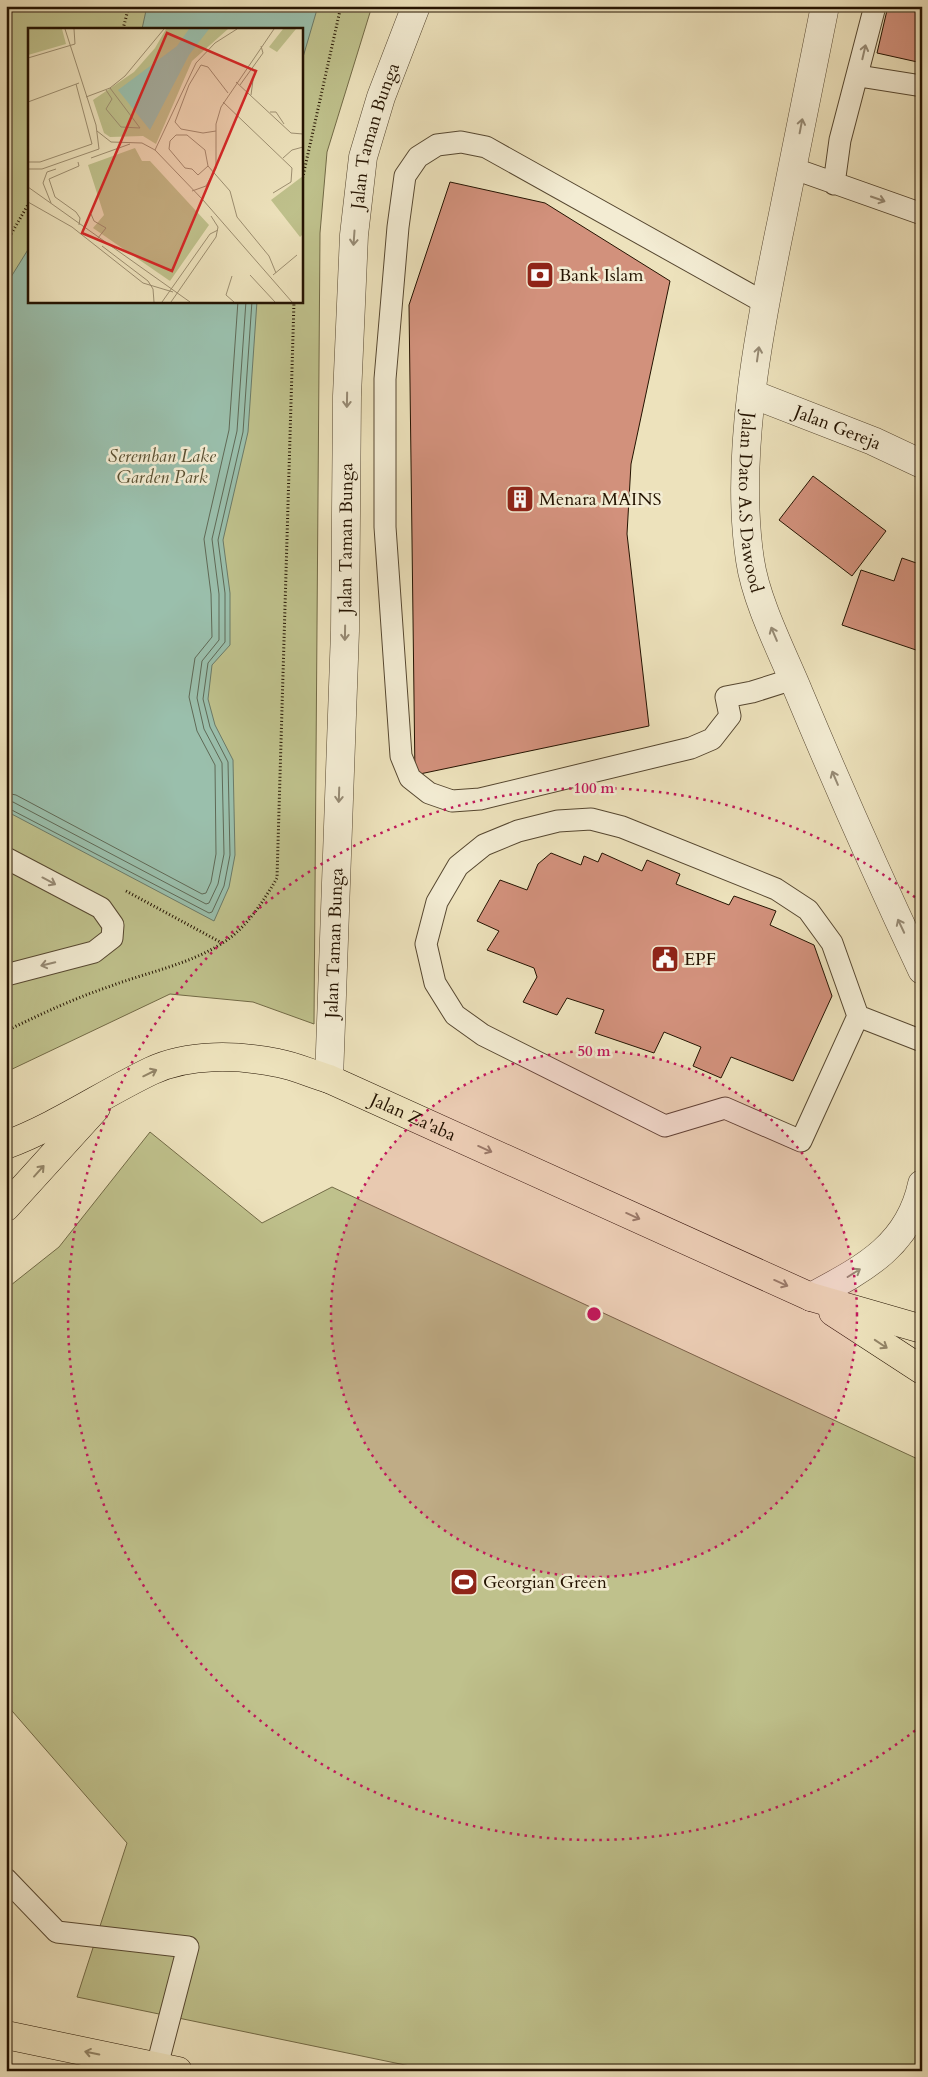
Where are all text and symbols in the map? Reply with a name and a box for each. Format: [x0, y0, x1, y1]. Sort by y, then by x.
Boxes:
inset map [28, 28, 302, 302]
one-way arrow [860, 44, 869, 60]
street label: Jalan Taman Bunga [345, 59, 406, 213]
one-way arrow [797, 118, 806, 134]
one-way arrow [869, 195, 885, 205]
one-way arrow [350, 230, 359, 246]
bank icon: Bank Islam [525, 260, 555, 290]
place label: Bank Islam [559, 263, 644, 288]
one-way arrow [753, 346, 763, 362]
one-way arrow [342, 392, 352, 408]
street label: Jalan Gereja [788, 398, 885, 456]
street label: Jalan Dato A.S Dawood [732, 408, 769, 596]
park label: Seremban Lake Garden Park [108, 444, 217, 490]
street label: Jalan Taman Bunga [333, 463, 359, 617]
building icon: Menara MAINS [505, 484, 535, 514]
place label: Menara MAINS [539, 487, 662, 512]
one-way arrow [340, 624, 350, 640]
one-way arrow [769, 627, 778, 642]
one-way arrow [829, 771, 839, 786]
text: 100 m [574, 778, 615, 798]
one-way arrow [335, 787, 344, 803]
street label: Jalan Taman Bunga [319, 867, 350, 1022]
one-way arrow [42, 876, 57, 886]
one-way arrow [896, 919, 905, 934]
public building icon: EPF [650, 944, 680, 974]
place label: EPF [684, 947, 716, 972]
one-way arrow [41, 960, 57, 969]
text: 50 m [577, 1041, 611, 1061]
one-way arrow [142, 1067, 157, 1077]
street label: Jalan Za'aba [363, 1086, 460, 1148]
one-way arrow [477, 1145, 492, 1155]
one-way arrow [33, 1165, 45, 1178]
one-way arrow [625, 1212, 640, 1222]
one-way arrow [846, 1268, 860, 1278]
one-way arrow [773, 1279, 788, 1289]
centre of rings [585, 1305, 603, 1323]
one-way arrow [874, 1339, 888, 1349]
sports icon: Georgian Green [449, 1567, 479, 1597]
place label: Georgian Green [483, 1570, 608, 1595]
one-way arrow [85, 2048, 101, 2057]

